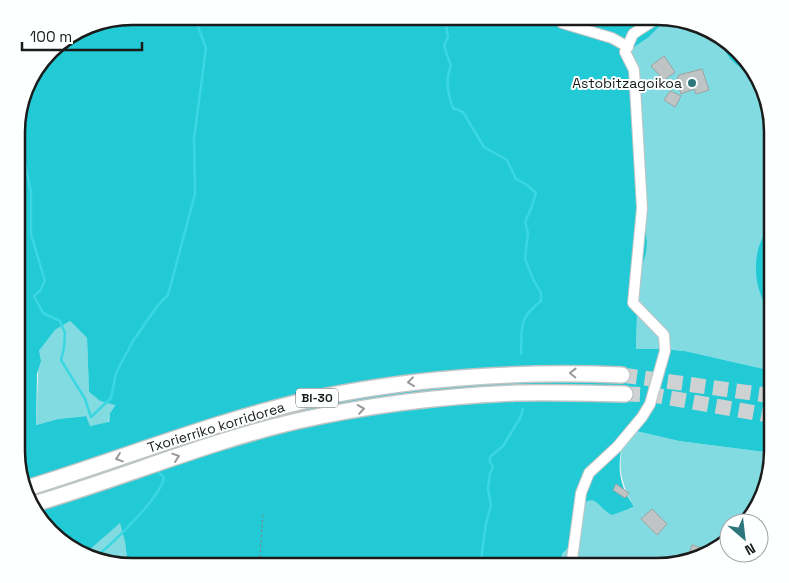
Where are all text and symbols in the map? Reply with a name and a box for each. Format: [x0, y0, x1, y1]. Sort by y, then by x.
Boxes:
scale bar [22, 20, 142, 52]
text: 100 m [30, 27, 72, 46]
place label: Astobitzagoikoa [572, 74, 682, 92]
marker: Astobitzagoikoa [686, 77, 698, 89]
one-way arrow [569, 368, 576, 378]
one-way arrow [407, 376, 415, 387]
road number: BI-30 [296, 388, 338, 408]
street label: Txorierriko korridorea [145, 398, 287, 456]
one-way arrow [357, 404, 366, 414]
one-way arrow [115, 452, 124, 462]
one-way arrow [171, 453, 180, 463]
north arrow [719, 513, 769, 563]
text: N [742, 539, 758, 560]

